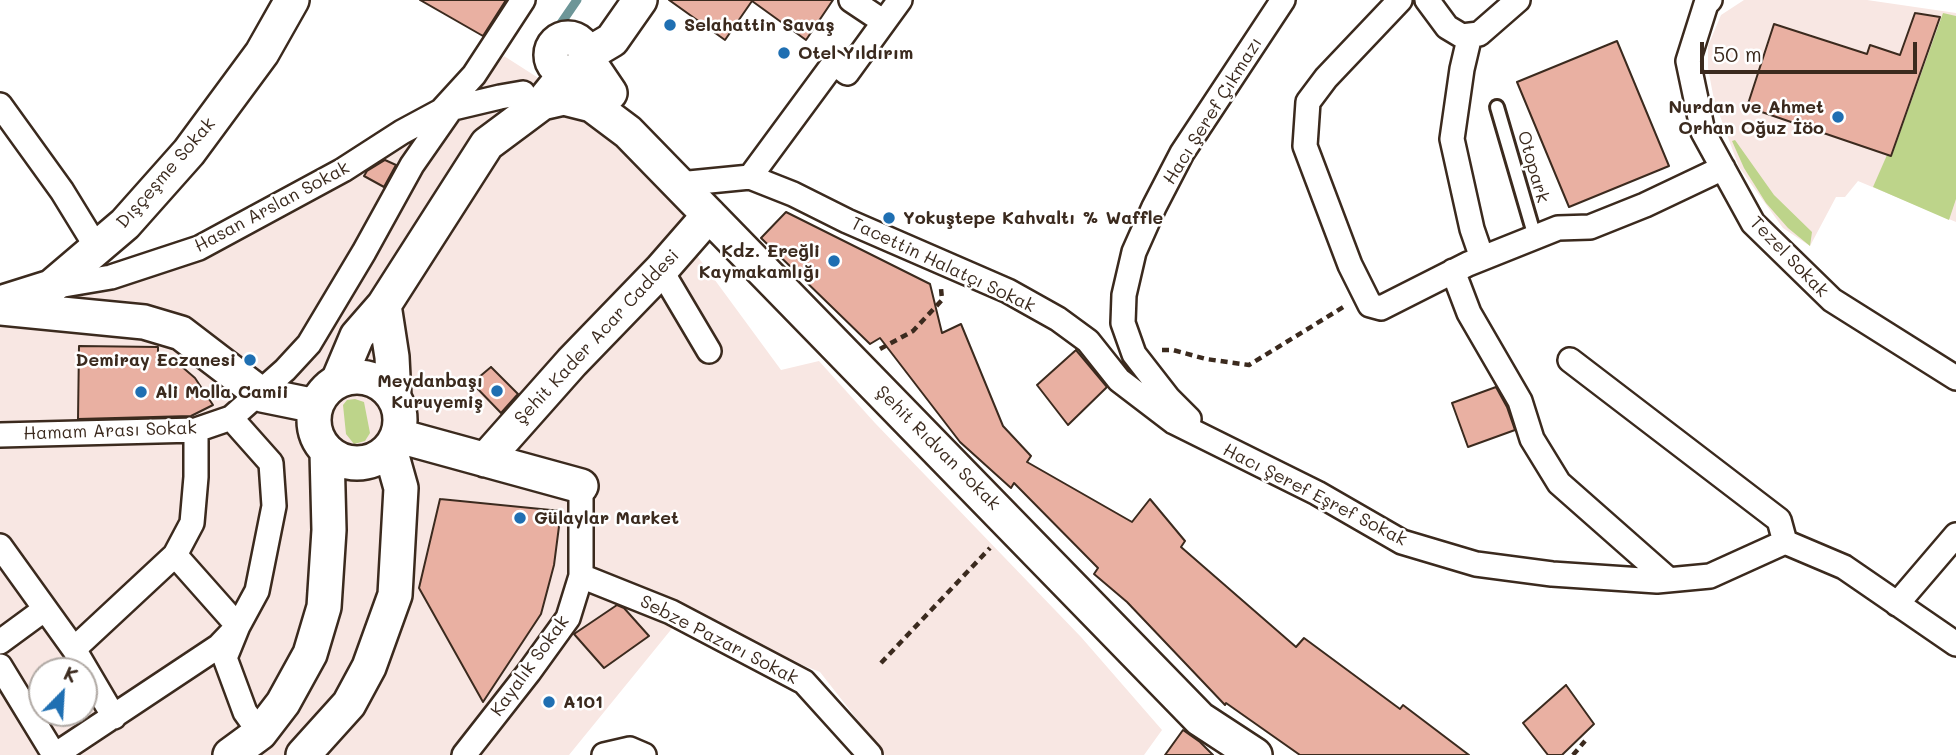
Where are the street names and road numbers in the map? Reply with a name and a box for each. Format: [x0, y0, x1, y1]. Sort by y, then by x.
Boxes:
street label: Hacı Şeref Çıkmazı [1159, 33, 1267, 189]
street label: Dışçeşme Sokak [112, 113, 220, 233]
street label: Otopark [1512, 129, 1554, 205]
street label: Hasan Arslan Sokak [191, 157, 353, 257]
street label: Tezel Sokak [1745, 212, 1833, 302]
street label: Tacettin Halatçı Sokak [847, 213, 1039, 317]
street label: Şehit Kader Acar Caddesi [510, 245, 684, 429]
street label: Şehit Rıdvan Sokak [871, 381, 1005, 515]
street label: Hamam Arası Sokak [23, 417, 197, 445]
street label: Hacı Şeref Eşref Sokak [1219, 439, 1411, 551]
street label: Sebze Pazarı Sokak [636, 591, 802, 689]
street label: Kayalık Sokak [486, 611, 574, 721]

